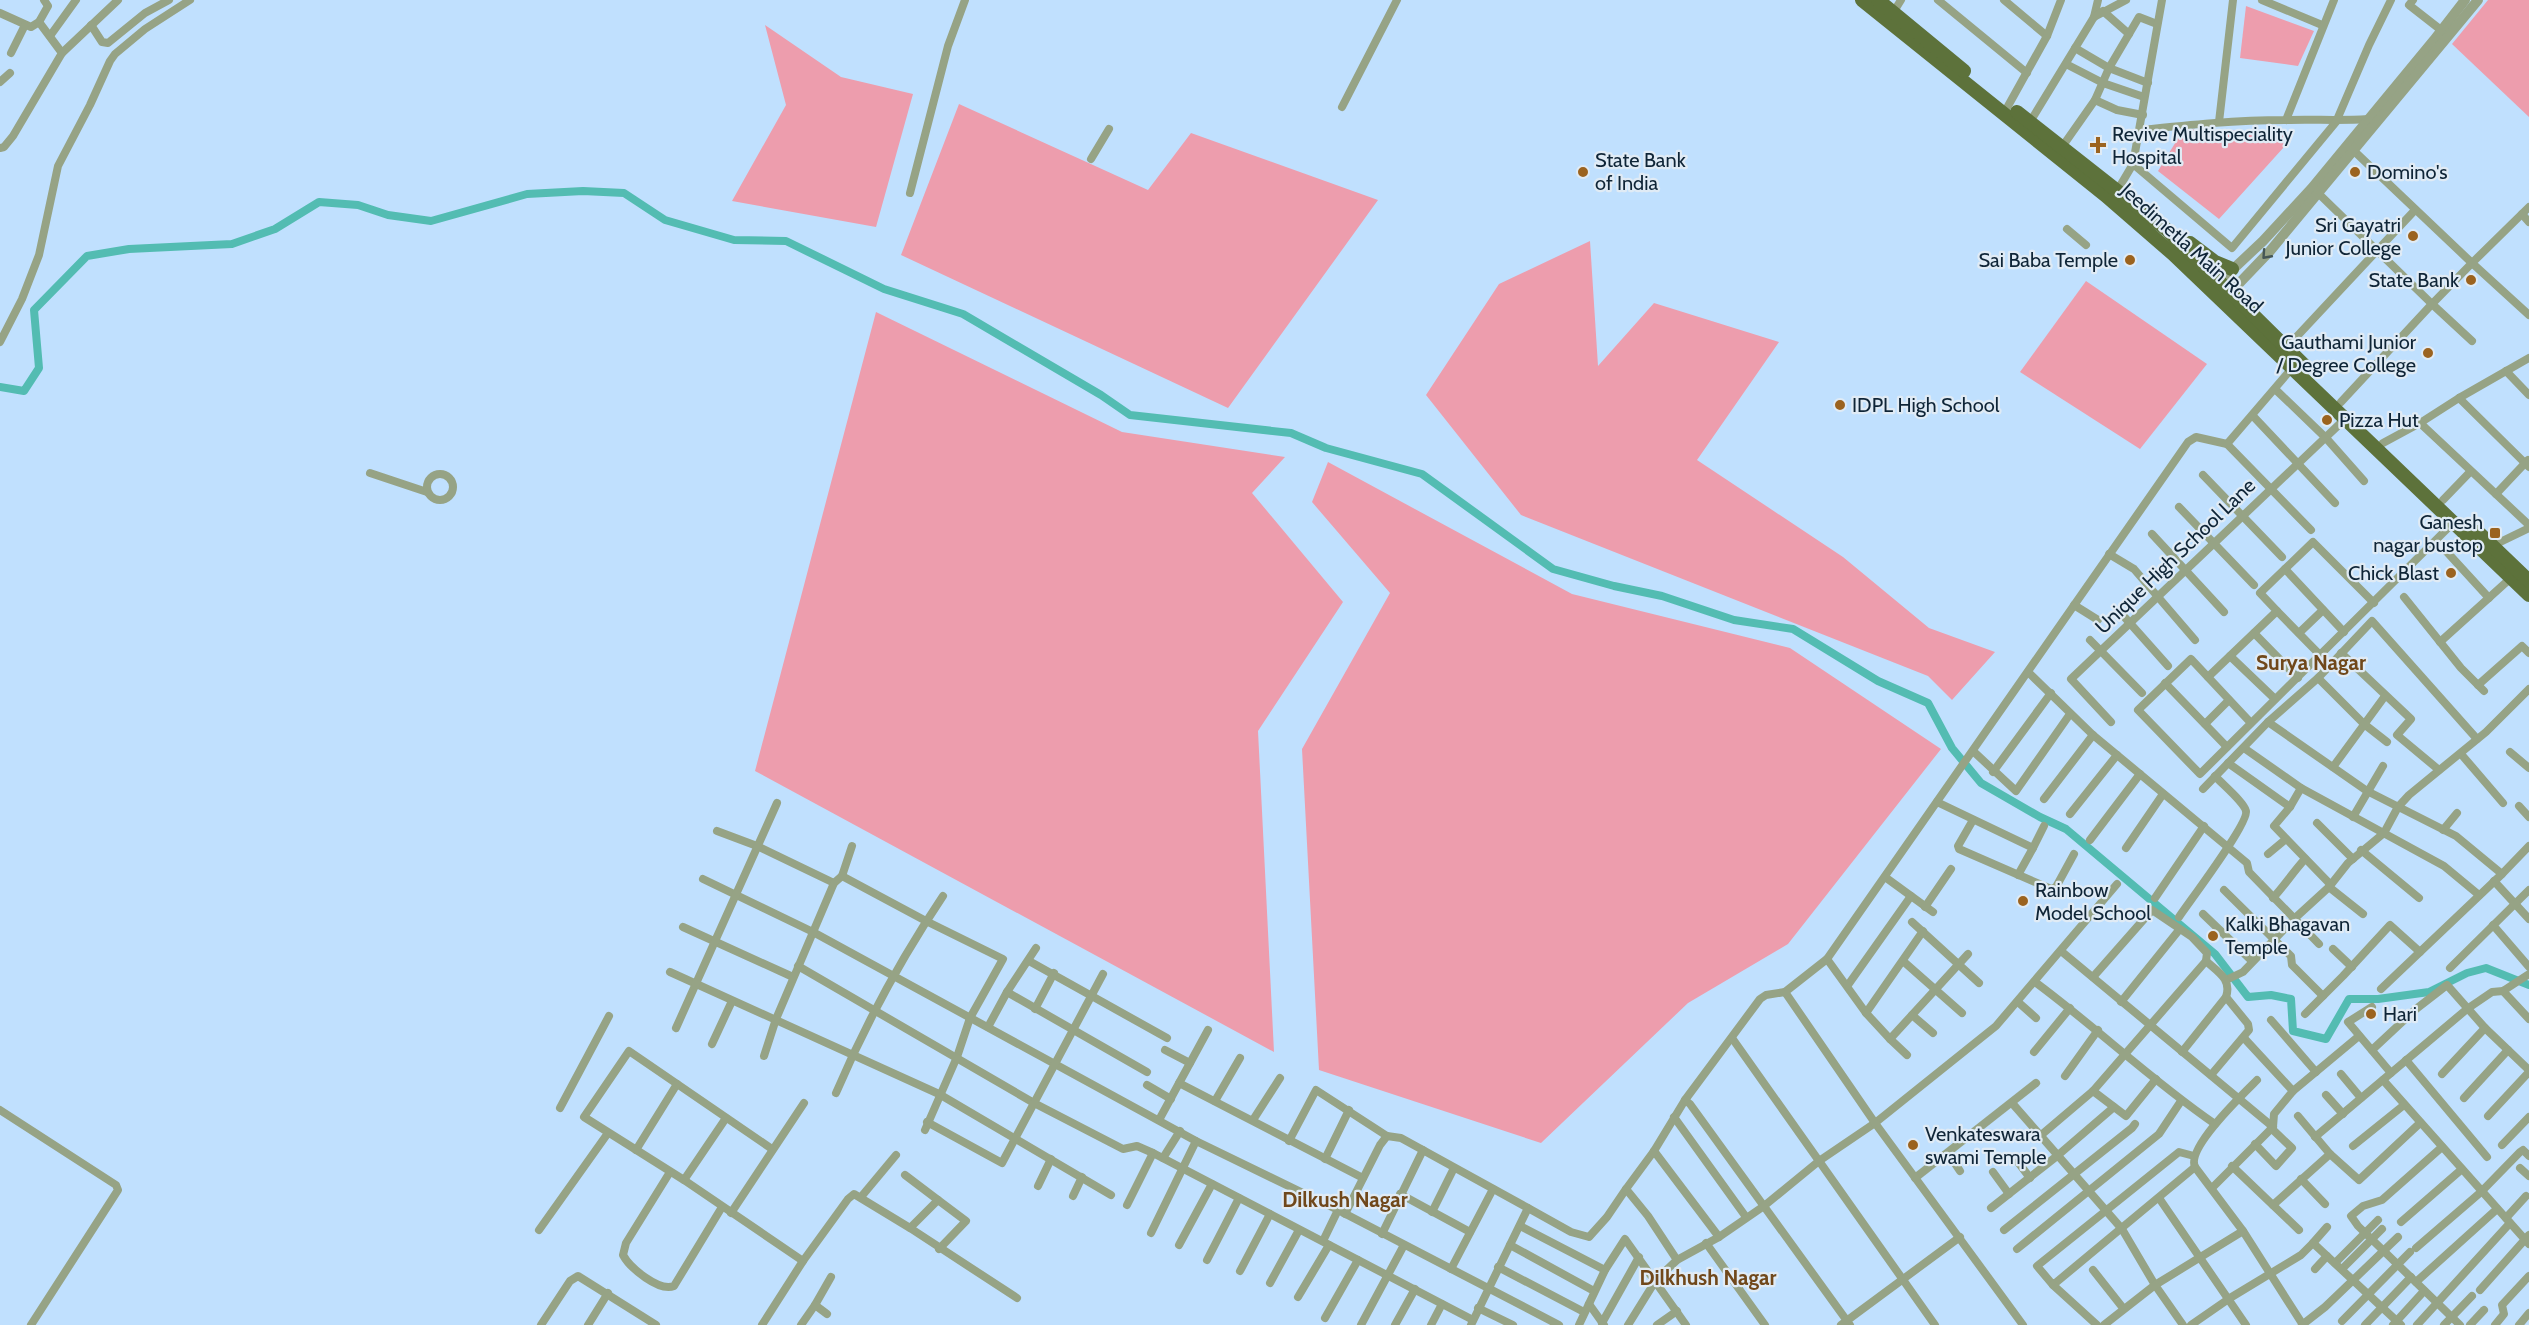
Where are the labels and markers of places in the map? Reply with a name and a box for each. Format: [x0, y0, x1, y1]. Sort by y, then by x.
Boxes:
place label: Revive Multispeciality Hospital [2112, 122, 2293, 169]
marker: Revive Multispeciality Hospital [2089, 136, 2107, 154]
place label: State Bank of India [1595, 148, 1686, 195]
place label: Domino's [2367, 160, 2447, 184]
marker: State Bank of India [1576, 165, 1590, 179]
marker: Domino's [2348, 165, 2362, 179]
place label: Sri Gayatri Junior College [2285, 213, 2401, 260]
marker: Sri Gayatri Junior College [2406, 229, 2420, 243]
place label: Sai Baba Temple [1978, 248, 2118, 272]
marker: Sai Baba Temple [2123, 253, 2137, 267]
place label: State Bank [2368, 268, 2459, 292]
marker: State Bank [2464, 273, 2478, 287]
place label: Gauthami Junior / Degree College [2276, 330, 2417, 377]
marker: Gauthami Junior / Degree College [2421, 346, 2435, 360]
place label: IDPL High School [1852, 393, 2000, 417]
marker: IDPL High School [1833, 398, 1847, 412]
place label: Pizza Hut [2339, 408, 2419, 432]
marker: Pizza Hut [2320, 413, 2334, 427]
place label: Ganesh nagar bustop [2373, 510, 2483, 557]
marker: Ganesh nagar bustop [2488, 526, 2502, 540]
place label: Chick Blast [2348, 561, 2439, 585]
marker: Chick Blast [2444, 566, 2458, 580]
place label: Rainbow Model School [2035, 878, 2151, 925]
marker: Rainbow Model School [2016, 894, 2030, 908]
place label: Kalki Bhagavan Temple [2225, 912, 2350, 959]
marker: Kalki Bhagavan Temple [2206, 929, 2220, 943]
place label: Hari [2383, 1002, 2417, 1026]
marker: Hari [2364, 1007, 2378, 1021]
place label: Venkateswara swami Temple [1925, 1122, 2046, 1169]
marker: Venkateswara swami Temple [1906, 1138, 1920, 1152]

